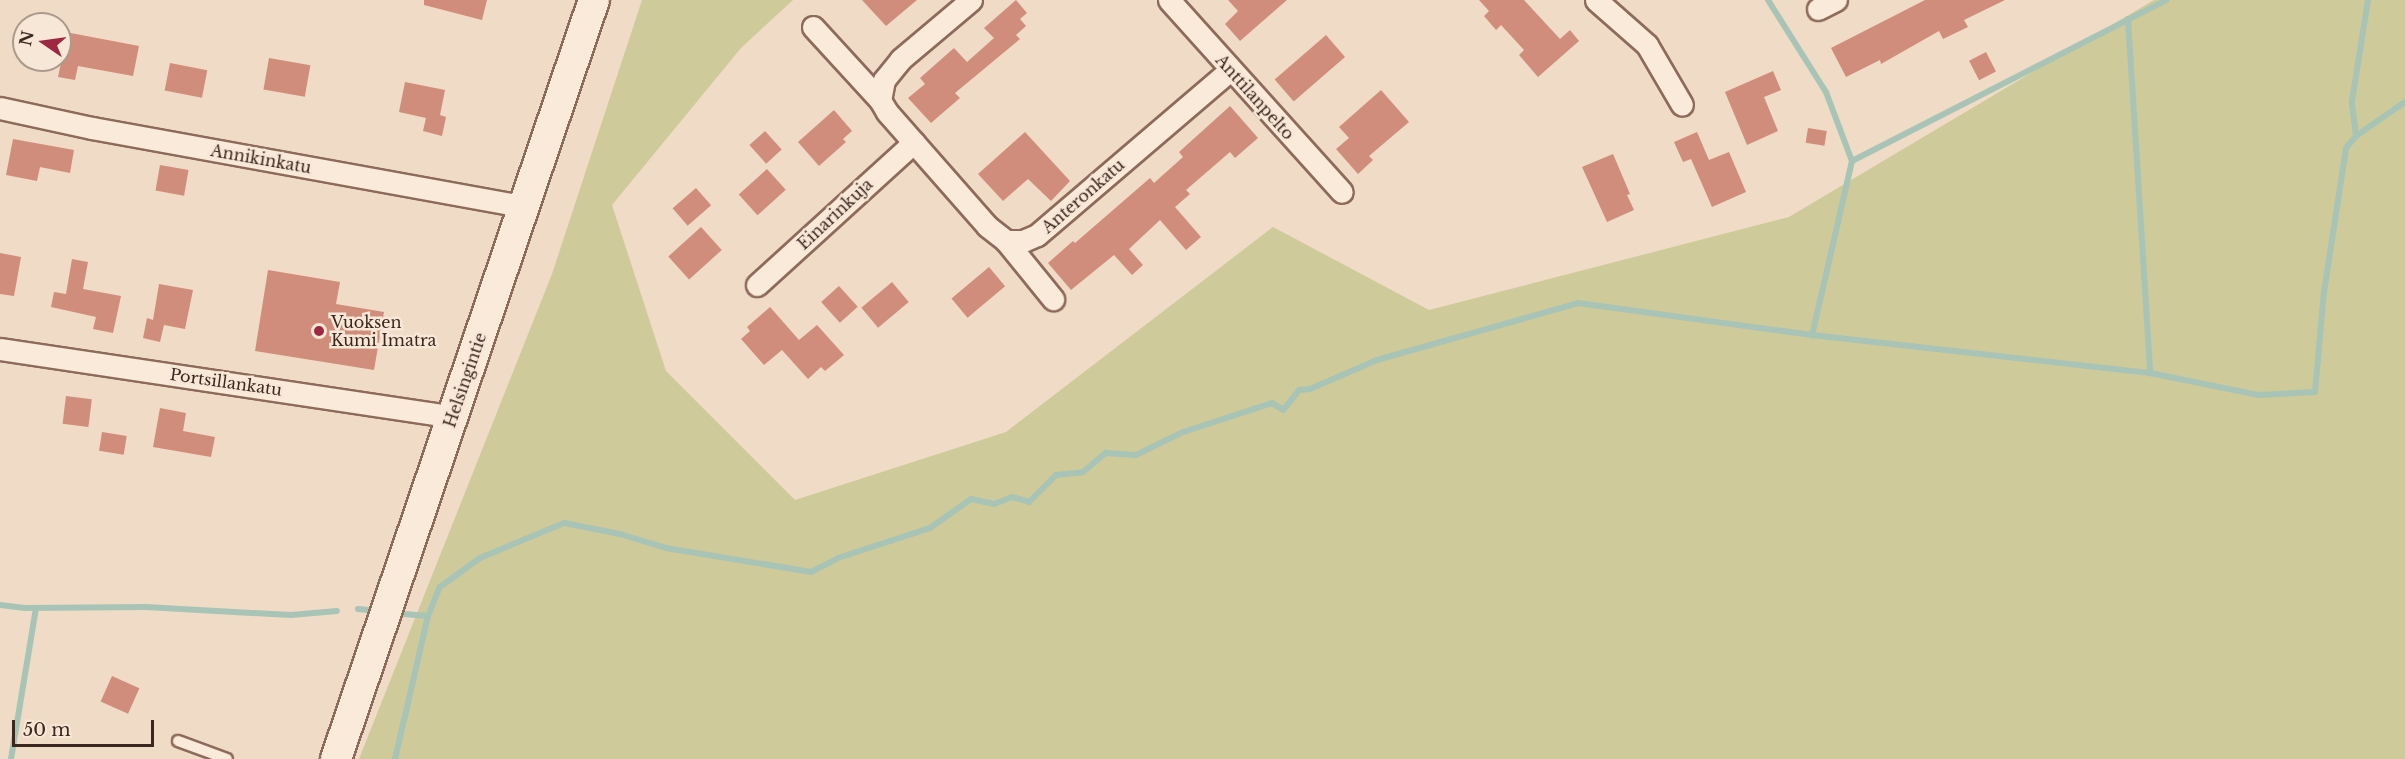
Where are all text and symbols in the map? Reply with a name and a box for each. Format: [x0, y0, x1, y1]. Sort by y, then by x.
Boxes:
north arrow [12, 12, 72, 72]
text: N [15, 29, 38, 48]
street label: Anttilanpelto [1212, 51, 1298, 143]
street label: Annikinkatu [209, 141, 313, 177]
street label: Anteronkatu [1038, 155, 1128, 237]
street label: Einarinkuja [794, 174, 876, 254]
place label: Vuoksen Kumi Imatra [331, 312, 436, 350]
marker: Vuoksen Kumi Imatra [312, 324, 326, 338]
street label: Helsingintie [440, 330, 490, 430]
street label: Portsillankatu [169, 365, 283, 399]
scale bar [15, 708, 158, 746]
text: 50 m [23, 719, 71, 741]

